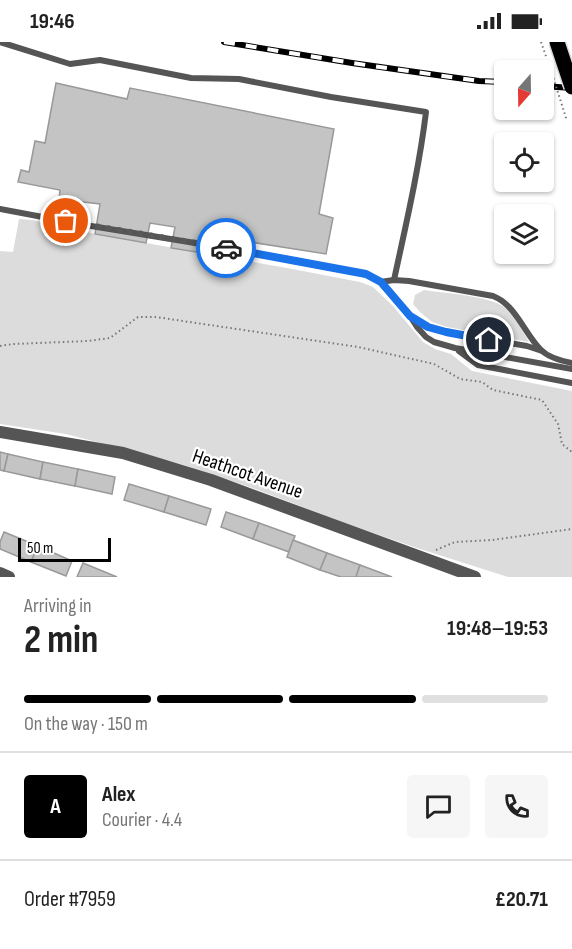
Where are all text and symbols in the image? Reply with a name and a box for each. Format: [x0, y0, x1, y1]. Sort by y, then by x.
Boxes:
text: 19:46 [30, 8, 75, 35]
north arrow [494, 60, 554, 120]
map controls [494, 60, 554, 264]
button: locate [494, 132, 554, 192]
pin [40, 195, 91, 246]
icon: bag [49, 204, 82, 237]
button: layers [494, 204, 554, 264]
courier [196, 218, 256, 278]
icon: car [210, 232, 243, 265]
pin [463, 314, 514, 365]
icon: home [472, 323, 505, 356]
street label: Heathcot Avenue [189, 444, 306, 504]
scale bar [18, 535, 111, 562]
text: 50 m [27, 539, 53, 558]
text: Arriving in [24, 594, 92, 618]
text: 19:48–19:53 [447, 615, 548, 642]
text: 2 min [24, 617, 98, 664]
text: On the way · 150 m [24, 712, 148, 736]
button: chat [407, 775, 470, 838]
button: phone [485, 775, 548, 838]
text: Alex [102, 781, 135, 808]
text: A [50, 793, 61, 820]
text: Courier · 4.4 [102, 808, 182, 832]
text: Order #7959 [24, 886, 116, 913]
text: £20.71 [495, 886, 548, 913]

